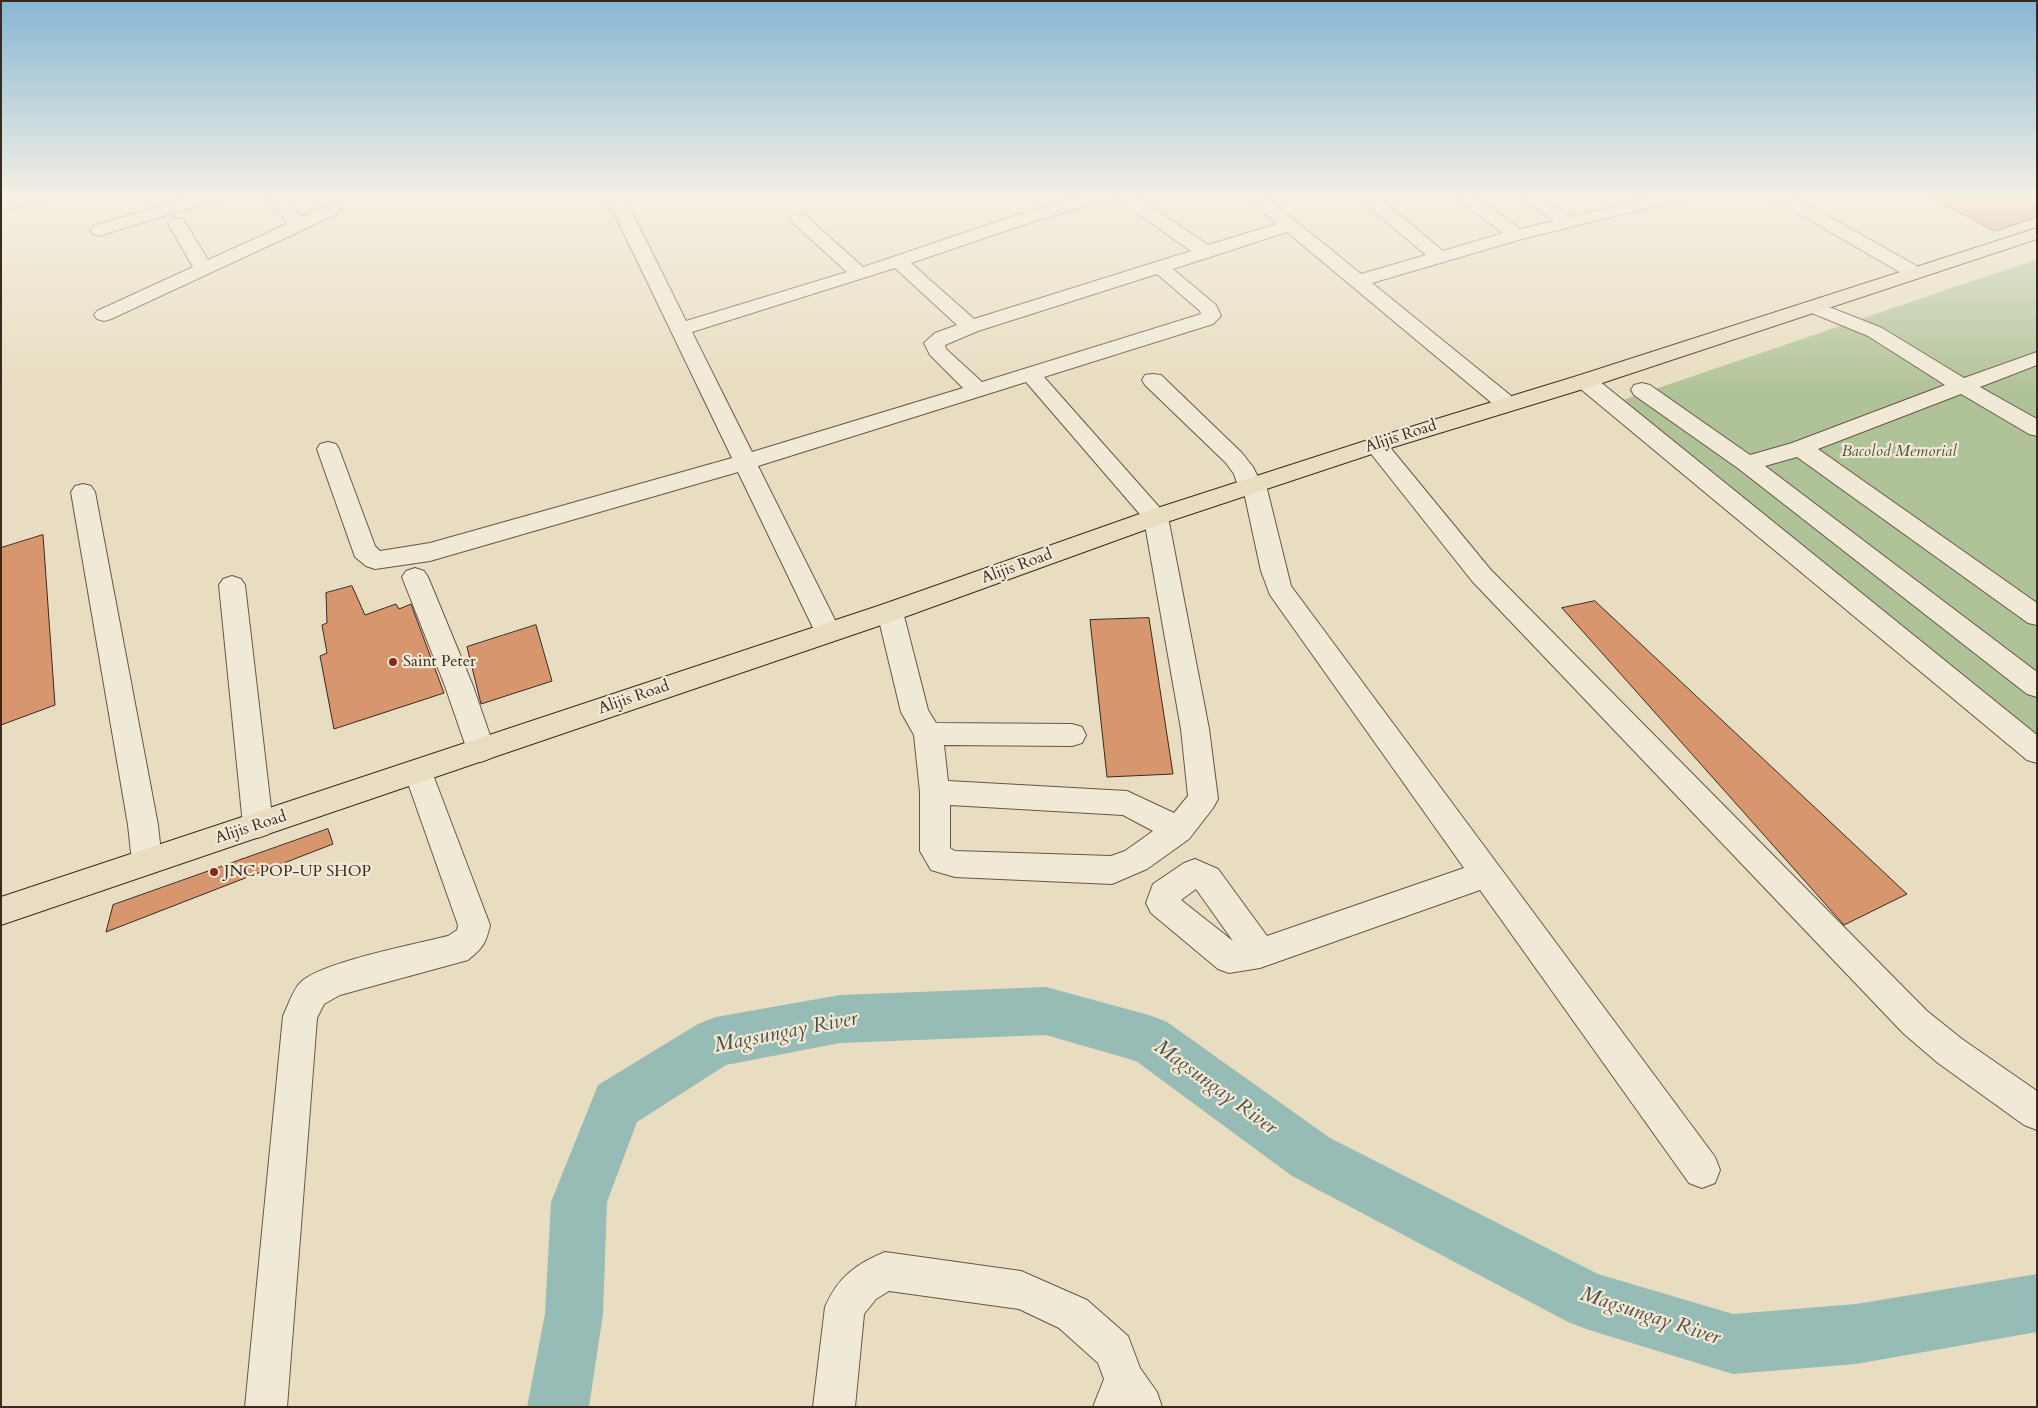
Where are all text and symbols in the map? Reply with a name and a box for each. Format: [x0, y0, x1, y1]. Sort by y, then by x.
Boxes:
street label: Alijis Road [1363, 416, 1439, 458]
park label: Bacolod Memorial [1841, 442, 1957, 462]
street label: Alijis Road [979, 545, 1055, 589]
place label: Saint Peter [403, 652, 476, 672]
marker: Saint Peter [387, 656, 399, 668]
street label: Alijis Road [596, 677, 672, 719]
street label: Alijis Road [213, 807, 289, 849]
place label: JNC POP-UP SHOP [224, 862, 371, 882]
marker: JNC POP-UP SHOP [208, 866, 220, 878]
water label: Magsungay River [712, 1007, 860, 1059]
water label: Magsungay River [1149, 1035, 1281, 1141]
water label: Magsungay River [1577, 1283, 1723, 1351]

